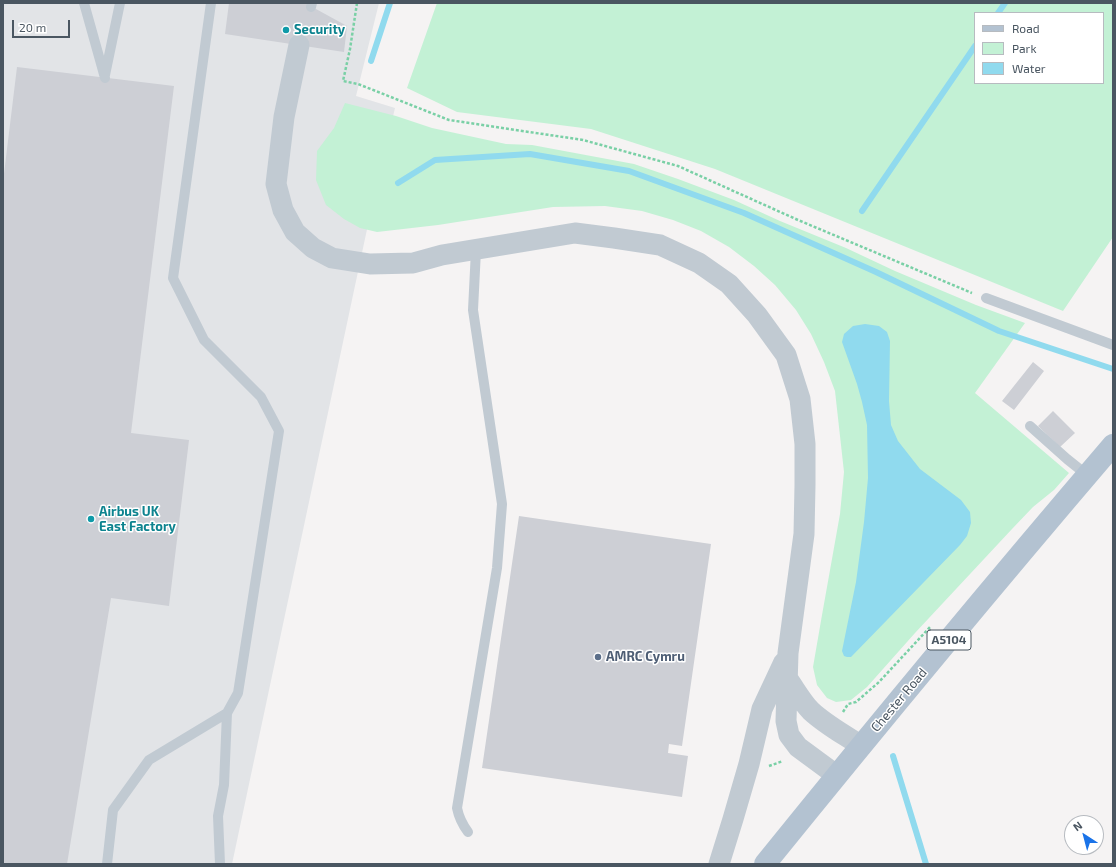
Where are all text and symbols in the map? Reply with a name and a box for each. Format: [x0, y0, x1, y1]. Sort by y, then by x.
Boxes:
scale bar [14, 12, 72, 38]
legend [974, 12, 1104, 84]
text: 20 m [19, 20, 46, 34]
text: Road [1012, 21, 1040, 35]
place label: Security [294, 22, 345, 38]
marker: Security [281, 25, 291, 35]
text: Park [1012, 41, 1037, 55]
text: Water [1012, 61, 1046, 75]
place label: Airbus UK East Factory [99, 504, 176, 535]
marker: Airbus UK East Factory [86, 514, 96, 524]
road number: A5104 [927, 630, 971, 650]
place label: AMRC Cymru [606, 649, 685, 665]
marker: AMRC Cymru [593, 652, 603, 662]
street label: Chester Road [868, 665, 930, 735]
north arrow [1064, 815, 1104, 855]
text: N [1070, 818, 1084, 833]

